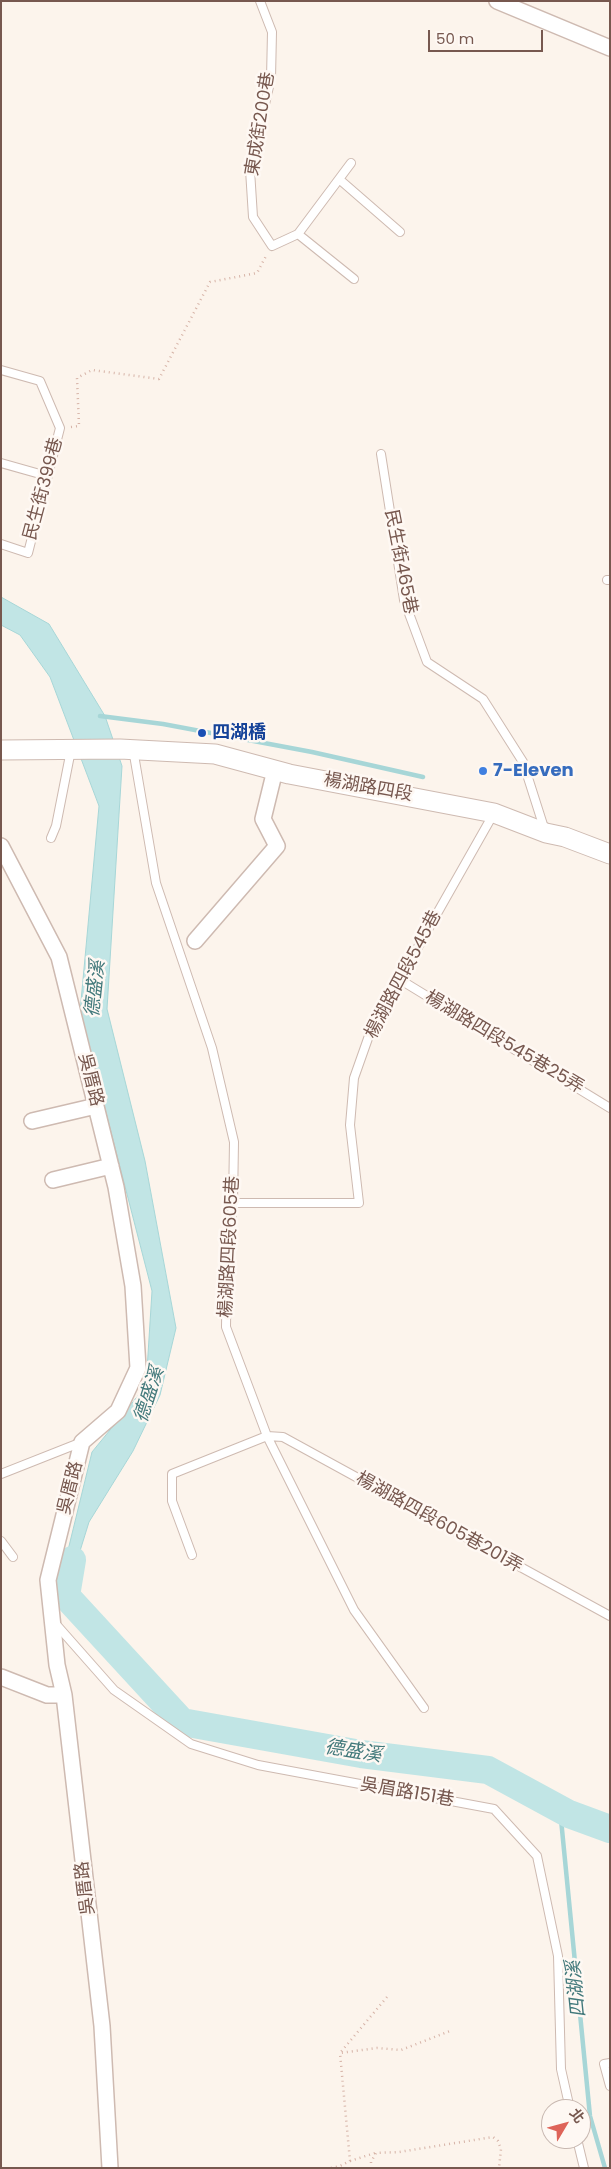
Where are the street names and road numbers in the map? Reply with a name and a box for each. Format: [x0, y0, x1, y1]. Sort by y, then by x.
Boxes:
street label: 東成街200巷 [242, 70, 280, 178]
street label: 民生街399巷 [20, 435, 68, 543]
street label: 民生街465巷 [379, 508, 421, 616]
street label: 楊湖路四段 [322, 770, 414, 806]
street label: 楊湖路四段545巷 [361, 907, 447, 1043]
street label: 楊湖路四段545巷25弄 [421, 987, 587, 1099]
street label: 吳厝路 [73, 1051, 107, 1109]
street label: 楊湖路四段605巷 [215, 1176, 245, 1318]
street label: 吳厝路 [54, 1459, 88, 1517]
street label: 楊湖路四段605巷201弄 [352, 1468, 526, 1578]
street label: 吳眉路151巷 [358, 1774, 456, 1812]
street label: 吳厝路 [72, 1860, 100, 1916]

